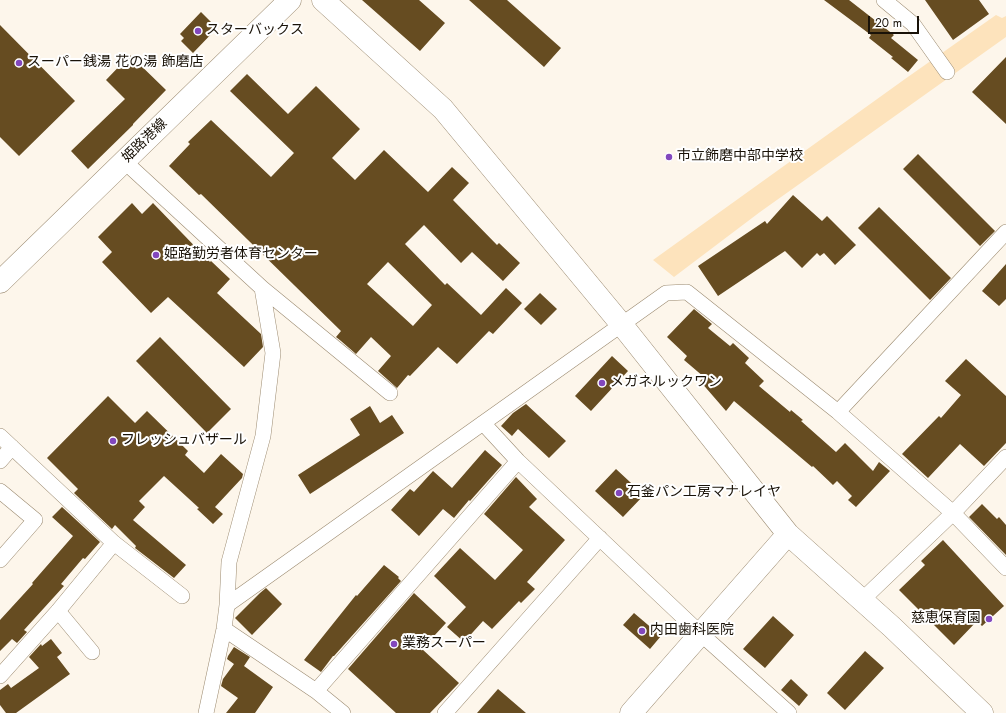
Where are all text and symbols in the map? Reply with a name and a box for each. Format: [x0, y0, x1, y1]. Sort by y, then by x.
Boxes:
scale bar [870, 8, 921, 34]
text: 20 m [875, 14, 902, 32]
place label: スターバックス [206, 23, 304, 39]
marker: スターバックス [193, 26, 203, 36]
place label: スーパー銭湯 花の湯 飾磨店 [27, 55, 203, 71]
marker: スーパー銭湯 花の湯 飾磨店 [14, 58, 24, 68]
street label: 姫路港線 [119, 116, 171, 166]
place label: 市立飾磨中部中学校 [677, 149, 803, 165]
marker: 市立飾磨中部中学校 [664, 152, 674, 162]
place label: 姫路勤労者体育センター [164, 247, 318, 263]
marker: 姫路勤労者体育センター [151, 250, 161, 260]
place label: メガネルックワン [610, 375, 722, 391]
marker: メガネルックワン [597, 378, 607, 388]
place label: フレッシュバザール [121, 433, 247, 449]
marker: フレッシュバザール [108, 436, 118, 446]
place label: 石釜パン工房マナレイヤ [627, 485, 781, 501]
marker: 石釜パン工房マナレイヤ [614, 488, 624, 498]
place label: 慈恵保育園 [911, 611, 981, 627]
marker: 慈恵保育園 [984, 614, 994, 624]
place label: 内田歯科医院 [650, 623, 734, 639]
marker: 内田歯科医院 [637, 626, 647, 636]
place label: 業務スーパー [402, 636, 486, 652]
marker: 業務スーパー [389, 639, 399, 649]

